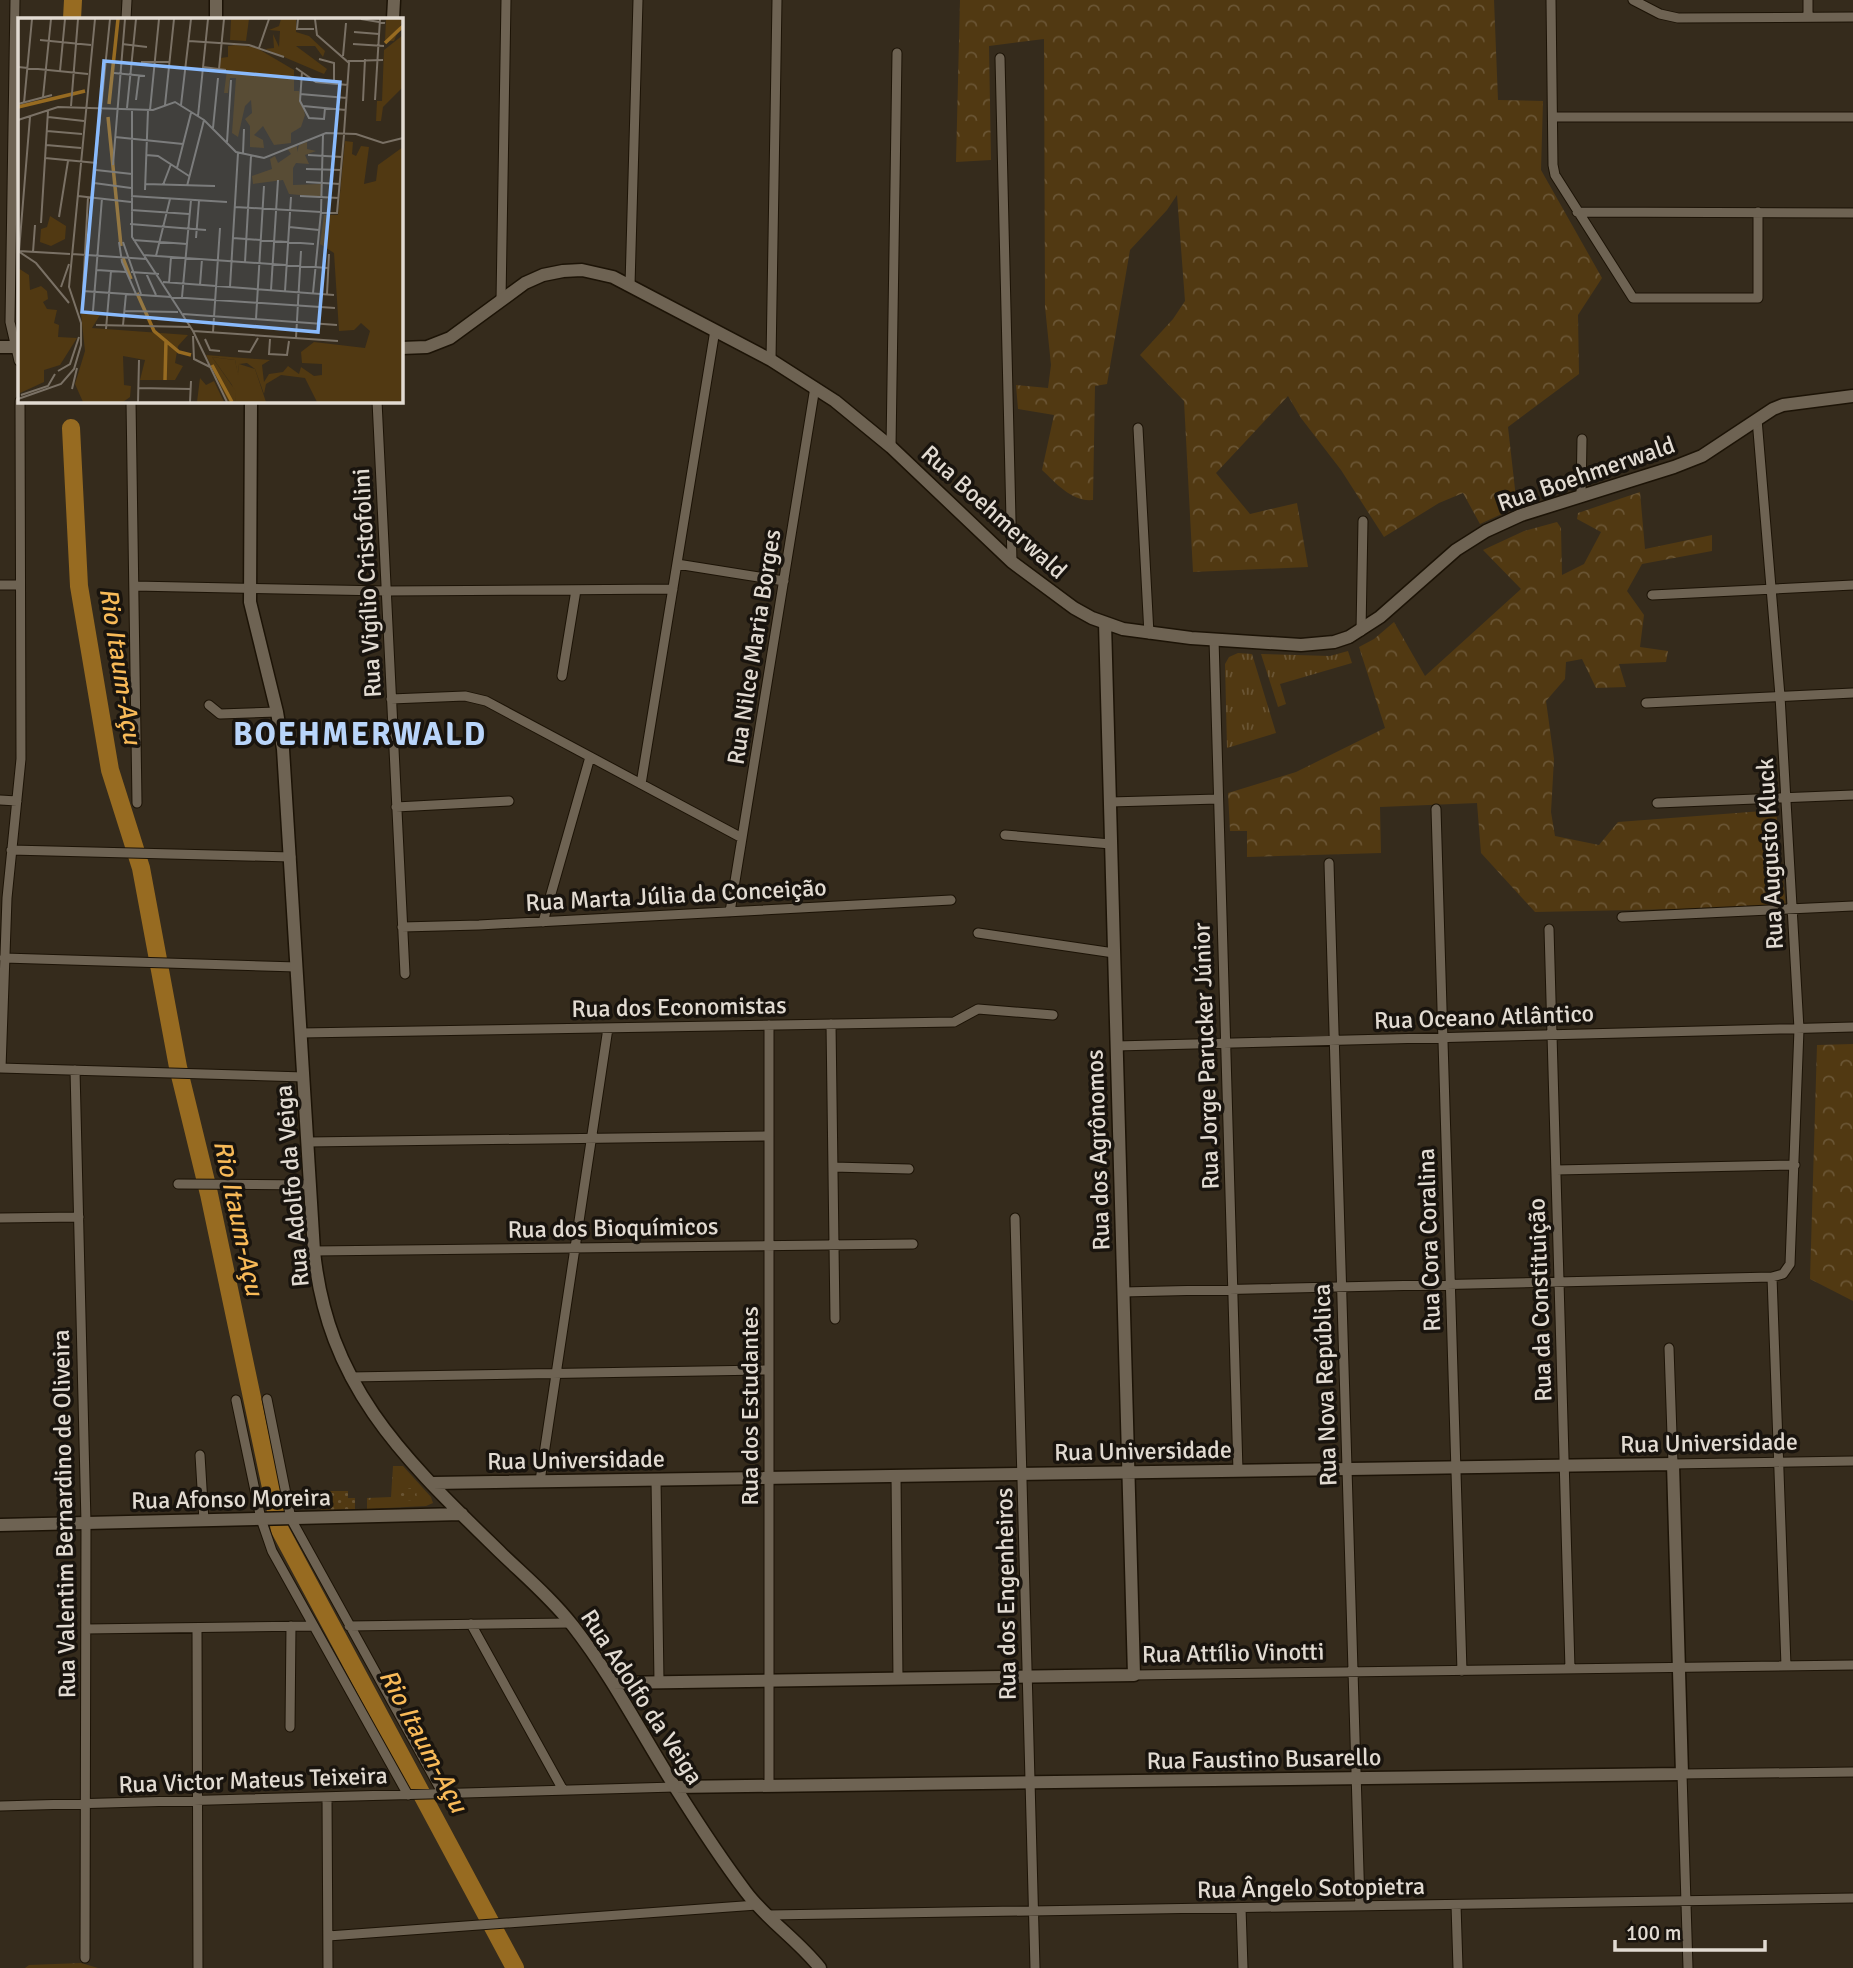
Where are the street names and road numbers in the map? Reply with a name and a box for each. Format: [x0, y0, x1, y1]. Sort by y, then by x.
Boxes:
street label: Rua Boehmerwald [1493, 430, 1679, 518]
street label: Rua Boehmerwald [915, 439, 1073, 585]
street label: Rua Vigílio Cristofolini [346, 468, 388, 698]
street label: Rua Nilce Maria Borges [721, 527, 787, 767]
street label: Rua Augusto Kluck [1750, 757, 1790, 951]
street label: Rua Marta Júlia da Conceição [525, 872, 827, 918]
street label: Rua Jorge Parucker Júnior [1186, 922, 1226, 1190]
street label: Rua dos Economistas [571, 990, 787, 1024]
street label: Rua Oceano Atlântico [1373, 998, 1595, 1036]
street label: Rua dos Agrônomos [1079, 1049, 1117, 1251]
street label: Rua Adolfo da Veiga [268, 1084, 316, 1288]
street label: Rua Cora Coralina [1411, 1148, 1447, 1332]
street label: Rua da Constituição [1521, 1198, 1559, 1402]
street label: Rua dos Bioquímicos [507, 1211, 719, 1245]
street label: Rua Nova República [1306, 1283, 1344, 1487]
street label: Rua dos Estudantes [735, 1306, 765, 1506]
street label: Rua Valentim Bernardino de Oliveira [46, 1329, 82, 1699]
street label: Rua Universidade [1620, 1426, 1798, 1460]
street label: Rua Universidade [1054, 1434, 1232, 1468]
street label: Rua Universidade [487, 1443, 665, 1477]
street label: Rua Afonso Moreira [131, 1482, 331, 1516]
street label: Rua dos Engenheiros [989, 1487, 1023, 1701]
street label: Rua Adolfo da Veiga [574, 1604, 710, 1790]
street label: Rua Attílio Vinotti [1141, 1636, 1325, 1670]
street label: Rua Faustino Busarello [1146, 1742, 1382, 1776]
street label: Rua Victor Mateus Teixeira [118, 1760, 388, 1800]
street label: Rua Ângelo Sotopietra [1197, 1871, 1425, 1905]

